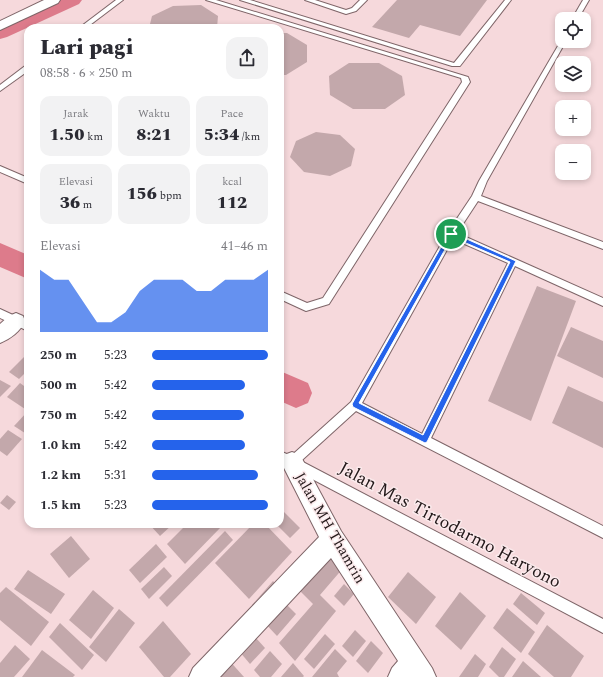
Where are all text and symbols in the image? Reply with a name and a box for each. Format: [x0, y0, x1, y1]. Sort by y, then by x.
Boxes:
map controls [555, 12, 591, 180]
button: locate [555, 12, 591, 48]
text: Lari pagi [40, 31, 133, 64]
button: share [226, 37, 268, 79]
button: layers [555, 56, 591, 92]
text: 08:58 · 6 × 250 m [40, 63, 132, 83]
button: + [555, 100, 591, 136]
text: Jarak [63, 105, 89, 122]
text: Waktu [138, 105, 170, 122]
text: Pace [221, 105, 243, 122]
text: 1.50 [49, 122, 85, 148]
text: 8:21 [136, 122, 172, 148]
text: 5:34 [204, 122, 239, 148]
text: km [85, 128, 103, 145]
text: /km [239, 128, 260, 145]
button: − [555, 144, 591, 180]
text: Elevasi [59, 173, 93, 190]
text: kcal [222, 173, 242, 190]
text: 156 [126, 181, 157, 207]
text: bpm [157, 187, 182, 204]
text: 36 [60, 190, 80, 216]
text: 112 [217, 190, 247, 216]
text: m [80, 196, 92, 213]
pin [434, 217, 468, 251]
icon: arrive [440, 223, 462, 245]
text: Elevasi [40, 236, 81, 256]
text: 41–46 m [221, 236, 268, 256]
text: 250 m [40, 345, 77, 365]
text: 5:23 [104, 345, 127, 365]
text: 500 m [40, 375, 77, 395]
text: 5:42 [104, 375, 127, 395]
text: 750 m [40, 405, 77, 425]
text: 5:42 [104, 405, 127, 425]
text: 1.0 km [40, 435, 81, 455]
text: 5:42 [104, 435, 127, 455]
street label: Jalan Mas Tirtodarmo Haryono [334, 455, 566, 595]
text: 1.2 km [40, 465, 81, 485]
text: 5:31 [104, 465, 127, 485]
street label: Jalan MH Thamrin [289, 468, 371, 588]
text: 1.5 km [40, 495, 81, 515]
text: 5:23 [104, 495, 127, 515]

